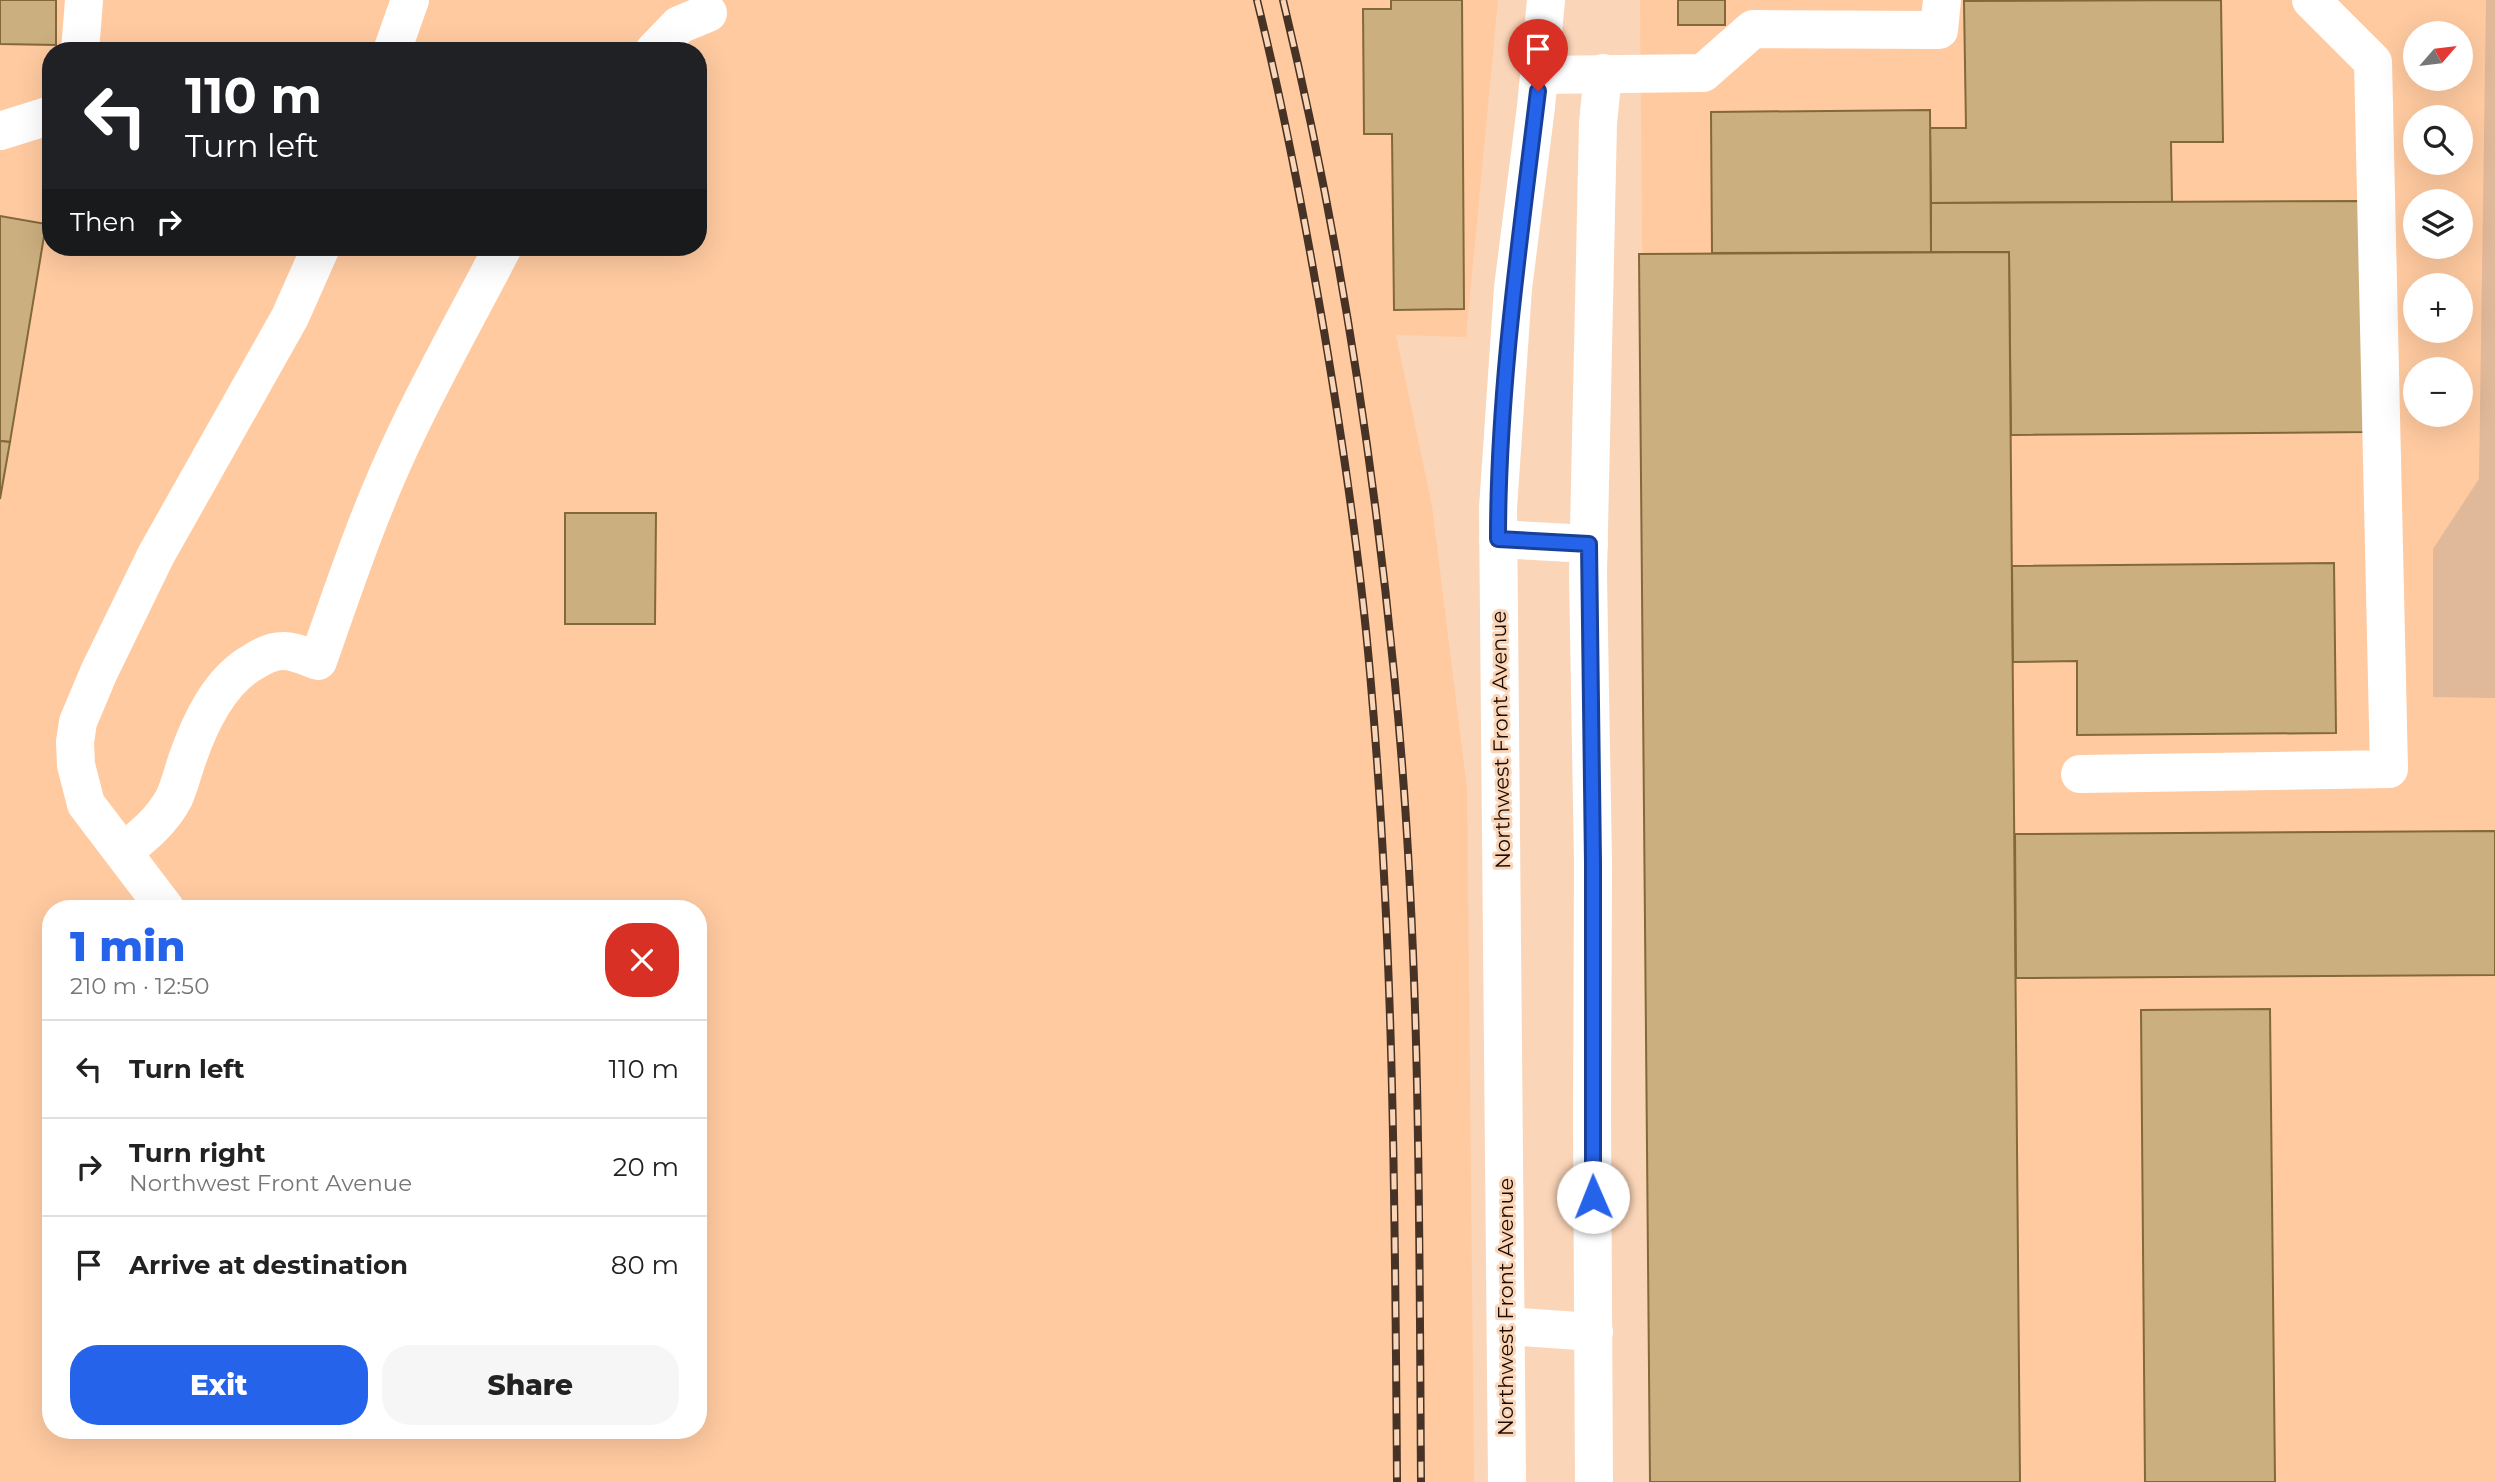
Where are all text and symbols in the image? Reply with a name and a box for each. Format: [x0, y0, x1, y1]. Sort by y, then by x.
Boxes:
pin [1508, 19, 1568, 91]
north arrow [2403, 21, 2473, 91]
map controls [2403, 21, 2473, 427]
icon: arrive [1519, 30, 1557, 68]
text: 110 m [185, 66, 322, 125]
icon: left [70, 70, 161, 161]
button: search [2403, 105, 2473, 175]
text: Turn left [185, 126, 319, 165]
button: layers [2403, 189, 2473, 259]
icon: right [150, 203, 188, 241]
text: Then [70, 206, 136, 238]
button: + [2403, 273, 2473, 343]
button: − [2403, 357, 2473, 427]
street label: Northwest Front Avenue [1486, 611, 1515, 869]
text: 1 min [70, 920, 186, 972]
button: close [605, 923, 679, 997]
text: 210 m · 12:50 [70, 972, 209, 1000]
icon: left [70, 1050, 108, 1088]
text: Turn left [129, 1053, 245, 1085]
text: 110 m [609, 1053, 679, 1085]
text: Turn right [129, 1137, 265, 1169]
icon: right [70, 1148, 108, 1186]
text: 20 m [613, 1151, 679, 1183]
position arrow [1556, 1160, 1630, 1234]
text: Northwest Front Avenue [129, 1169, 412, 1197]
street label: Northwest Front Avenue [1493, 1178, 1518, 1436]
icon: arrive [70, 1246, 108, 1284]
text: Arrive at destination [129, 1249, 408, 1281]
text: 80 m [611, 1249, 679, 1281]
button: Exit [70, 1345, 368, 1425]
button: Share [382, 1345, 679, 1425]

